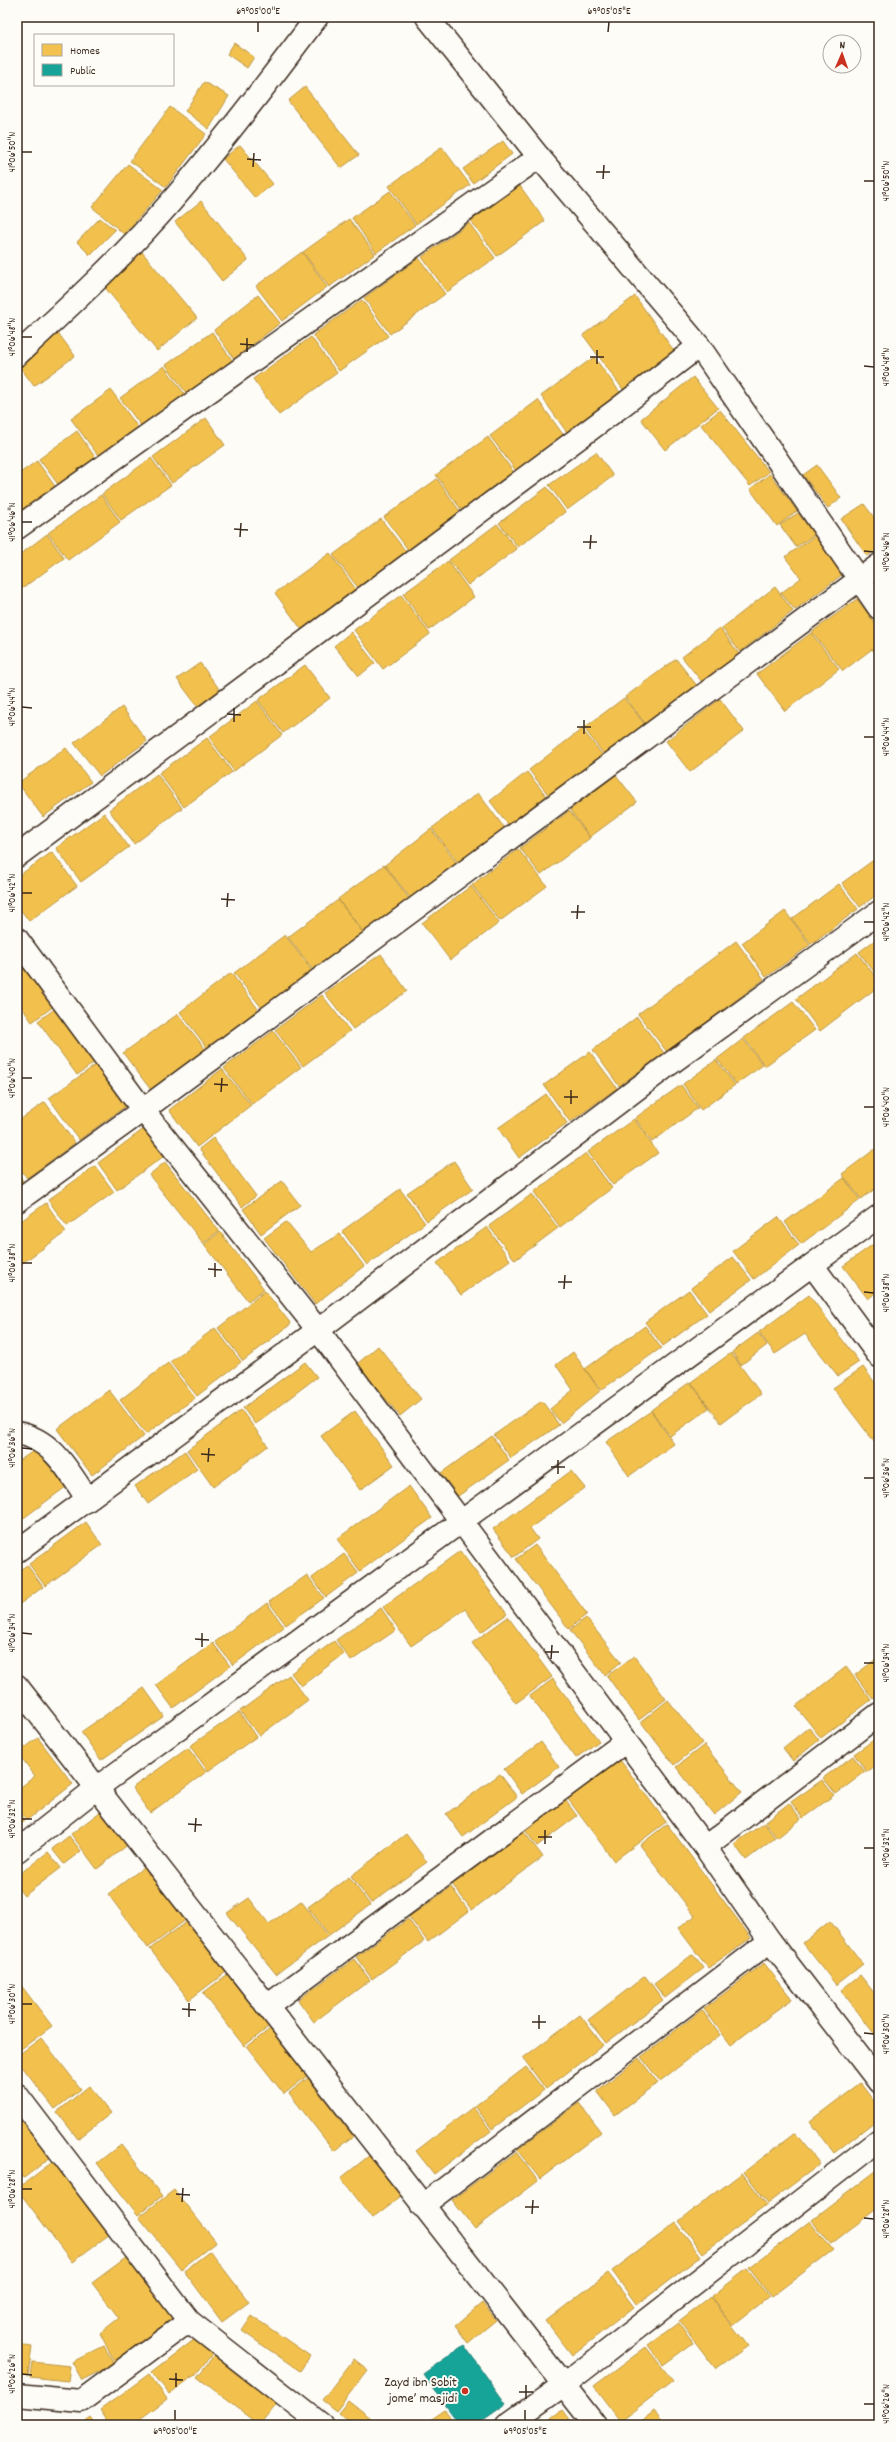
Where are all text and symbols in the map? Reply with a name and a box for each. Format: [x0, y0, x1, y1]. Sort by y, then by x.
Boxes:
text: 69°05'00"E [236, 5, 280, 19]
text: 69°05'05"E [588, 5, 631, 19]
legend [34, 34, 174, 86]
north arrow [822, 34, 862, 74]
text: N [839, 38, 846, 54]
text: Homes [70, 43, 100, 60]
text: Public [70, 63, 96, 80]
text: 41°06'50"N [6, 132, 20, 172]
text: 41°06'50"N [880, 161, 894, 201]
text: 41°06'48"N [6, 318, 20, 356]
text: 41°06'48"N [880, 348, 894, 386]
text: 41°06'46"N [6, 502, 20, 542]
text: 41°06'46"N [880, 532, 894, 572]
text: 41°06'44"N [6, 688, 20, 726]
text: 41°06'44"N [880, 718, 894, 756]
text: 41°06'42"N [6, 873, 20, 912]
text: 41°06'42"N [880, 902, 894, 941]
text: 41°06'40"N [6, 1058, 20, 1098]
text: 41°06'40"N [880, 1087, 894, 1127]
text: 41°06'38"N [6, 1244, 20, 1282]
text: 41°06'38"N [880, 1274, 894, 1312]
text: 41°06'36"N [6, 1428, 20, 1468]
text: 41°06'36"N [880, 1458, 894, 1498]
text: 41°06'34"N [6, 1613, 20, 1652]
text: 41°06'34"N [880, 1643, 894, 1682]
text: 41°06'32"N [6, 1799, 20, 1839]
text: 41°06'32"N [880, 1828, 894, 1868]
text: 41°06'30"N [6, 1984, 20, 2024]
text: 41°06'30"N [880, 2014, 894, 2054]
text: 41°06'28"N [6, 2170, 20, 2208]
text: 41°06'28"N [880, 2200, 894, 2238]
text: 41°06'26"N [6, 2354, 20, 2394]
place label: Zayd ibn Sobit jome’ masjidi [384, 2373, 457, 2409]
text: 41°06'26"N [880, 2384, 894, 2424]
marker: Zayd ibn Sobit jome’ masjidi [460, 2386, 470, 2396]
text: 69°05'00"E [153, 2425, 197, 2439]
text: 69°05'05"E [504, 2425, 547, 2439]

